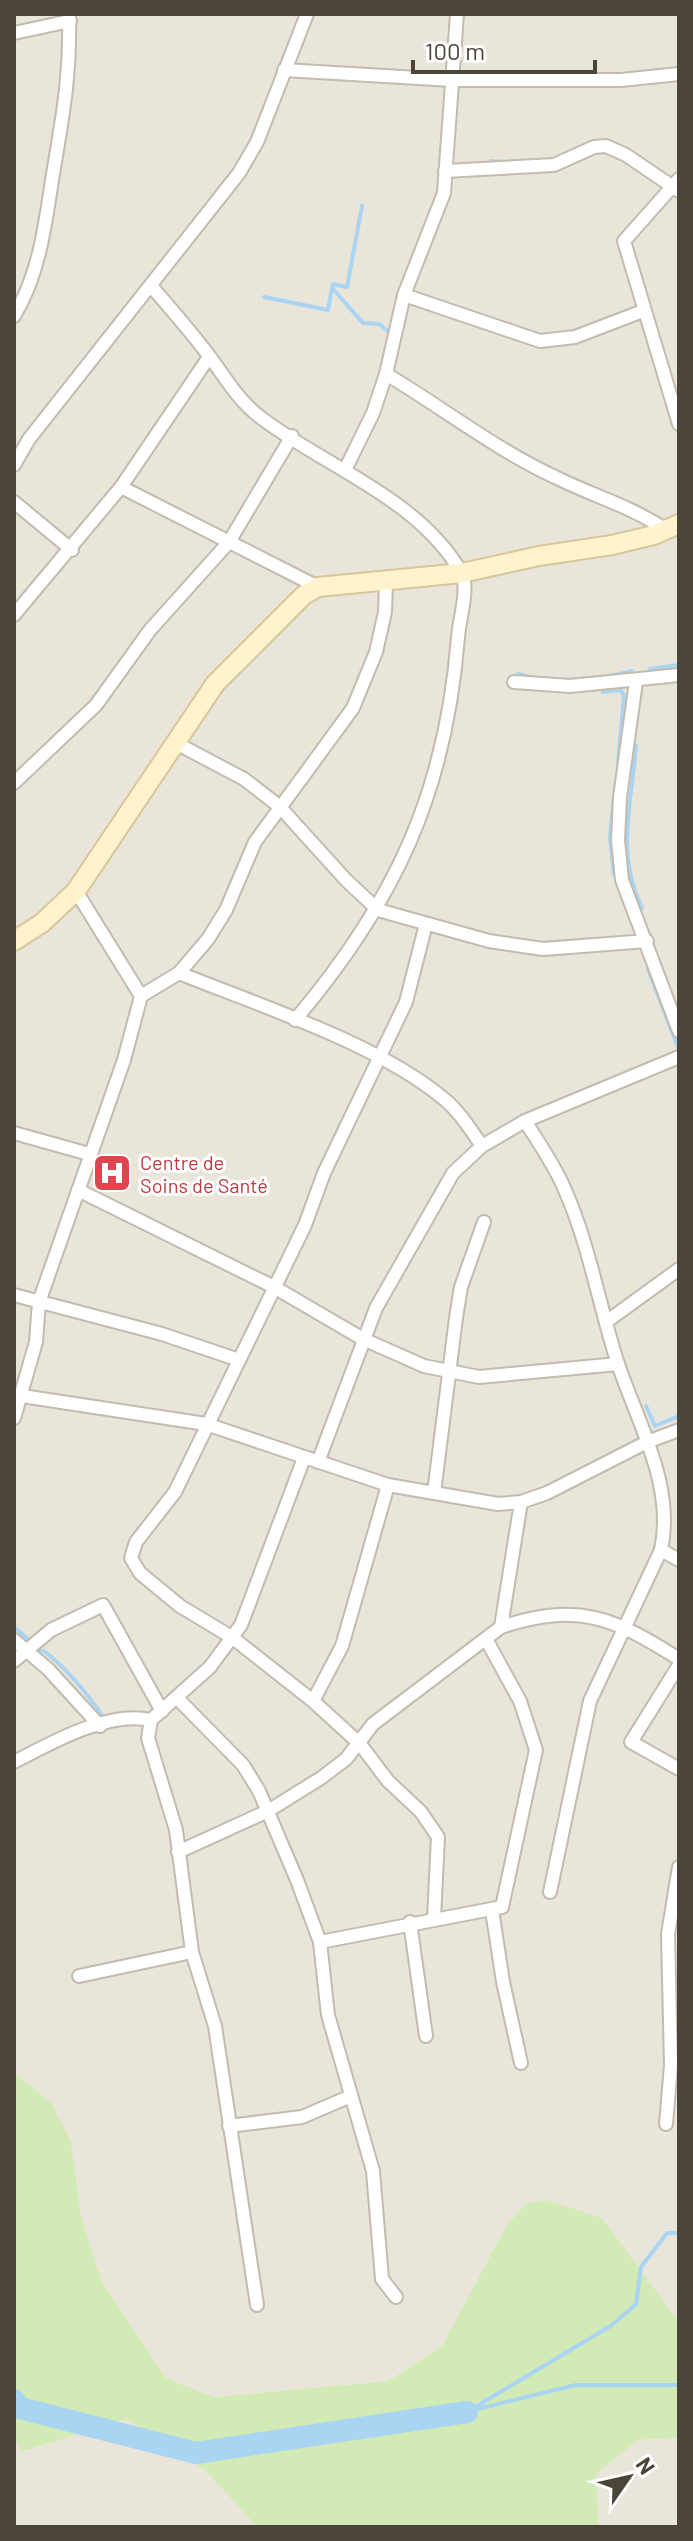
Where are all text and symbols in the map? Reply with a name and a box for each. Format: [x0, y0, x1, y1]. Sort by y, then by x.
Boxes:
scale bar [413, 24, 595, 74]
text: 100 m [425, 36, 485, 65]
place label: Centre de Soins de Santé [140, 1150, 268, 1197]
hospital icon: Centre de Soins de Santé [91, 1152, 133, 1194]
north arrow [589, 2437, 669, 2517]
text: N [632, 2452, 661, 2479]

